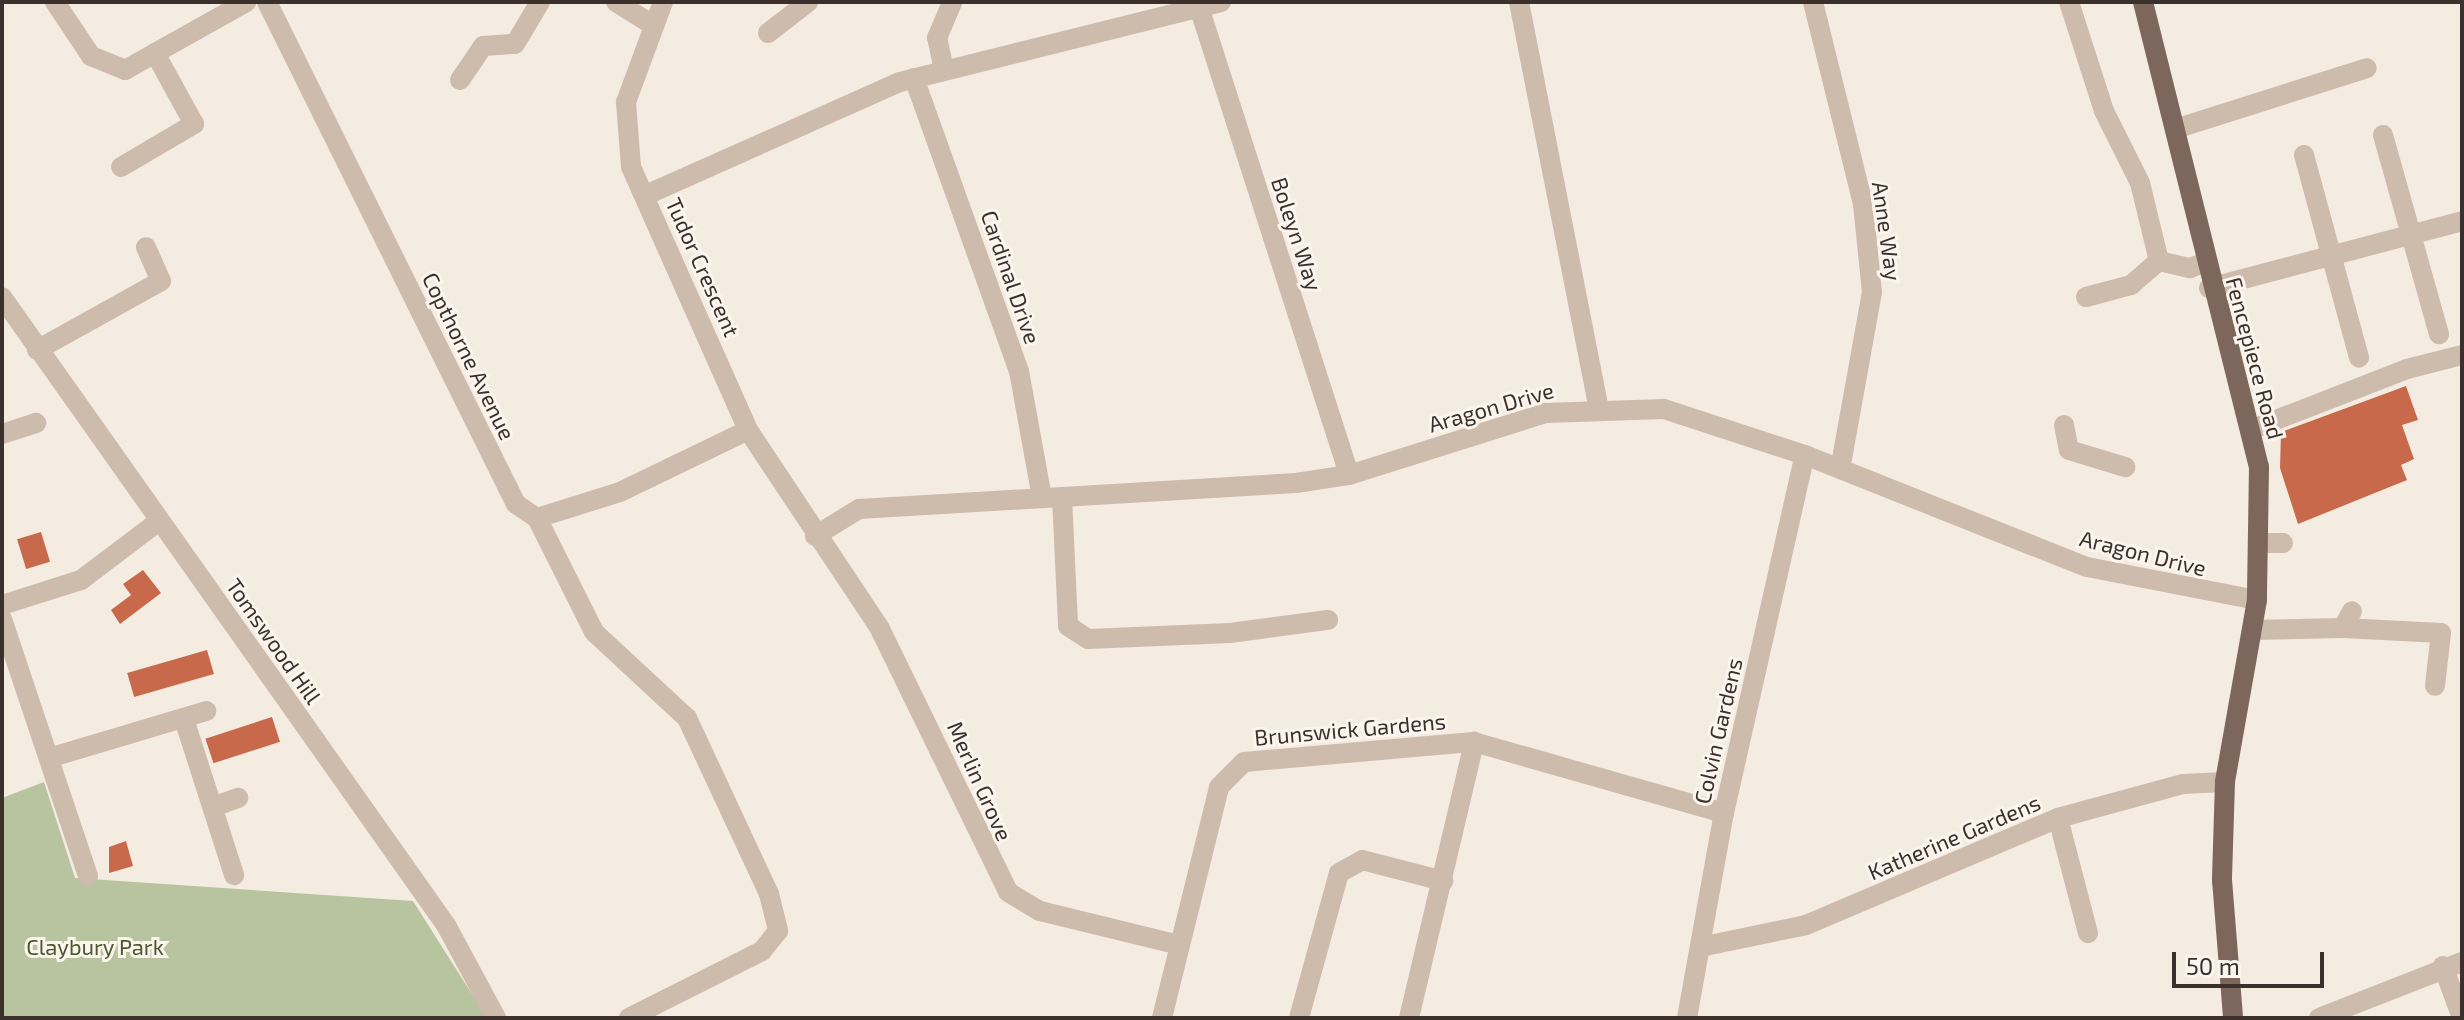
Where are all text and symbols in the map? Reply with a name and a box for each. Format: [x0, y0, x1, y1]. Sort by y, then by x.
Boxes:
street label: Boleyn Way [1266, 174, 1328, 294]
street label: Anne Way [1867, 180, 1907, 282]
street label: Tudor Crescent [660, 193, 746, 341]
street label: Cardinal Drive [976, 207, 1046, 347]
street label: Copthorne Avenue [417, 268, 521, 444]
street label: Fencepiece Road [2221, 274, 2289, 442]
street label: Aragon Drive [1425, 377, 1557, 437]
street label: Aragon Drive [2077, 525, 2209, 581]
street label: Tomswood Hill [221, 573, 327, 709]
street label: Colvin Gardens [1688, 656, 1748, 806]
street label: Brunswick Gardens [1253, 707, 1447, 751]
street label: Merlin Grove [942, 717, 1018, 845]
street label: Katherine Gardens [1864, 789, 2044, 885]
park label: Claybury Park [26, 934, 164, 960]
scale bar [2176, 936, 2328, 986]
text: 50 m [2186, 951, 2240, 980]

